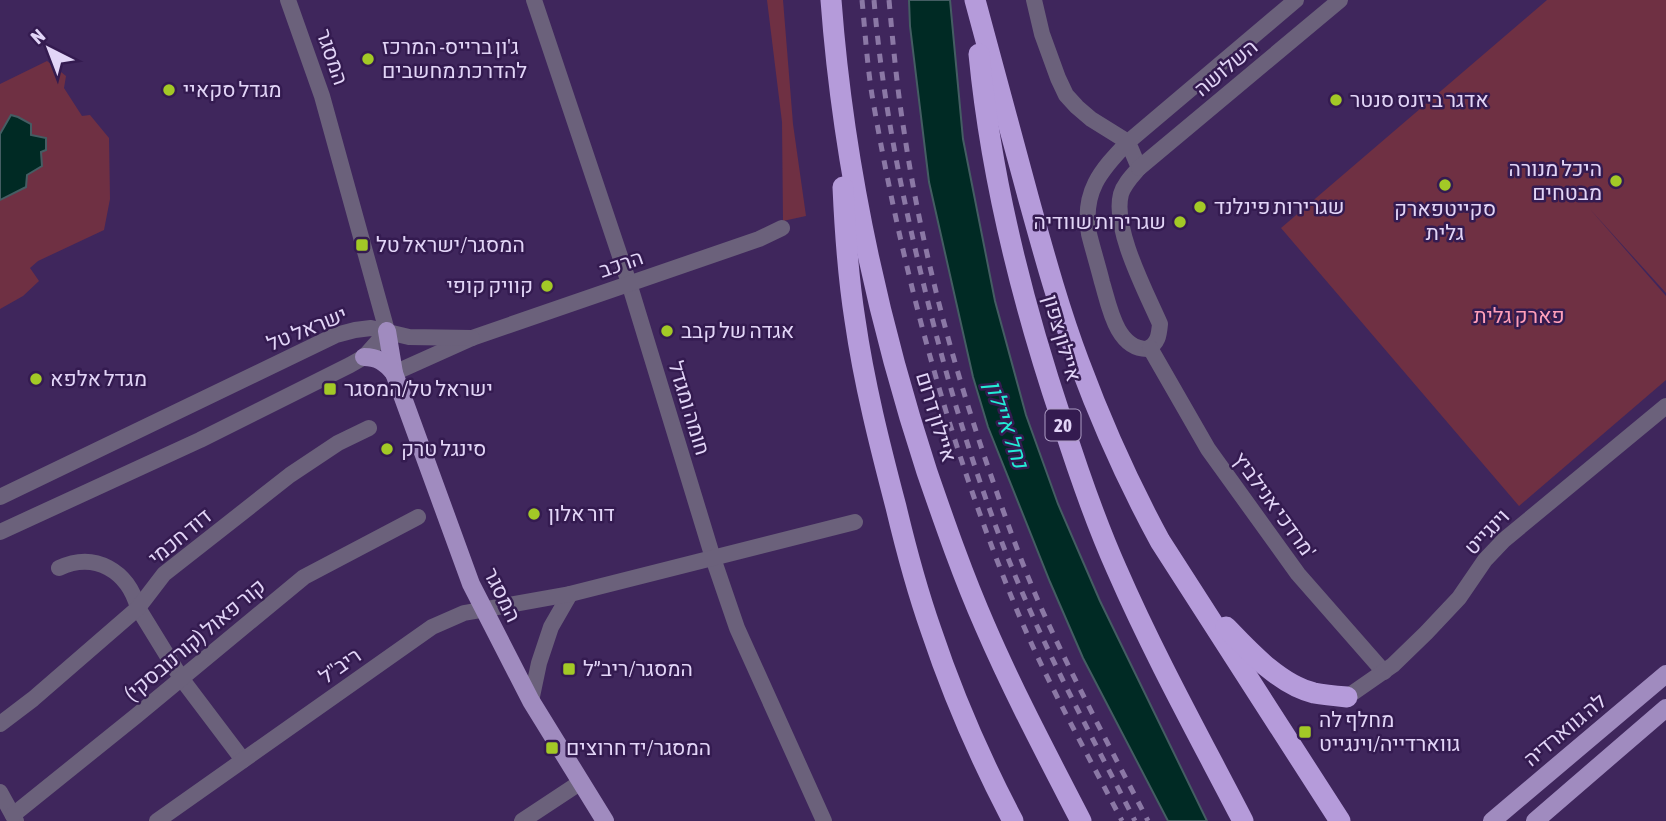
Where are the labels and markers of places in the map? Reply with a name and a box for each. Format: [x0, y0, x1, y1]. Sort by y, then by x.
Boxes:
place label: ג'ון ברייס- המרכז להדרכת מחשבים [382, 34, 527, 82]
marker: ג'ון ברייס- המרכז להדרכת מחשבים [360, 51, 376, 67]
place label: מגדל סקאיי [183, 77, 282, 101]
marker: מגדל סקאיי [161, 82, 177, 98]
place label: אדגר ביזנס סנטר [1350, 87, 1489, 111]
marker: אדגר ביזנס סנטר [1328, 92, 1344, 108]
place label: היכל מנורה מבטחים [1509, 156, 1602, 204]
marker: היכל מנורה מבטחים [1608, 173, 1624, 189]
marker: סקייטפארק גלית [1437, 177, 1453, 193]
place label: שגרירות פינלנד [1214, 194, 1344, 218]
place label: סקייטפארק גלית [1394, 196, 1496, 244]
marker: שגרירות פינלנד [1192, 199, 1208, 215]
place label: שגרירות שוודיה [1033, 209, 1166, 233]
marker: שגרירות שוודיה [1172, 214, 1188, 230]
place label: המסגר/ישראל טל [376, 232, 525, 256]
marker: המסגר/ישראל טל [354, 237, 370, 253]
place label: קוויק קופי [447, 273, 533, 297]
marker: קוויק קופי [539, 278, 555, 294]
place label: אגדה של קבב [681, 318, 794, 342]
marker: אגדה של קבב [659, 323, 675, 339]
place label: מגדל אלפא [50, 366, 147, 390]
marker: מגדל אלפא [28, 371, 44, 387]
place label: ישראל טל/המסגר [344, 376, 493, 400]
marker: ישראל טל/המסגר [322, 381, 338, 397]
place label: סינגל טרק [401, 436, 486, 460]
marker: סינגל טרק [379, 441, 395, 457]
place label: דור אלון [548, 501, 615, 525]
marker: דור אלון [526, 506, 542, 522]
place label: המסגר/ריב״ל [583, 656, 693, 680]
marker: המסגר/ריב״ל [561, 661, 577, 677]
place label: מחלף לה גווארדייה/וינגייט [1319, 707, 1460, 755]
marker: מחלף לה גווארדייה/וינגייט [1297, 724, 1313, 740]
place label: המסגר/יד חרוצים [566, 735, 711, 759]
marker: המסגר/יד חרוצים [544, 740, 560, 756]

